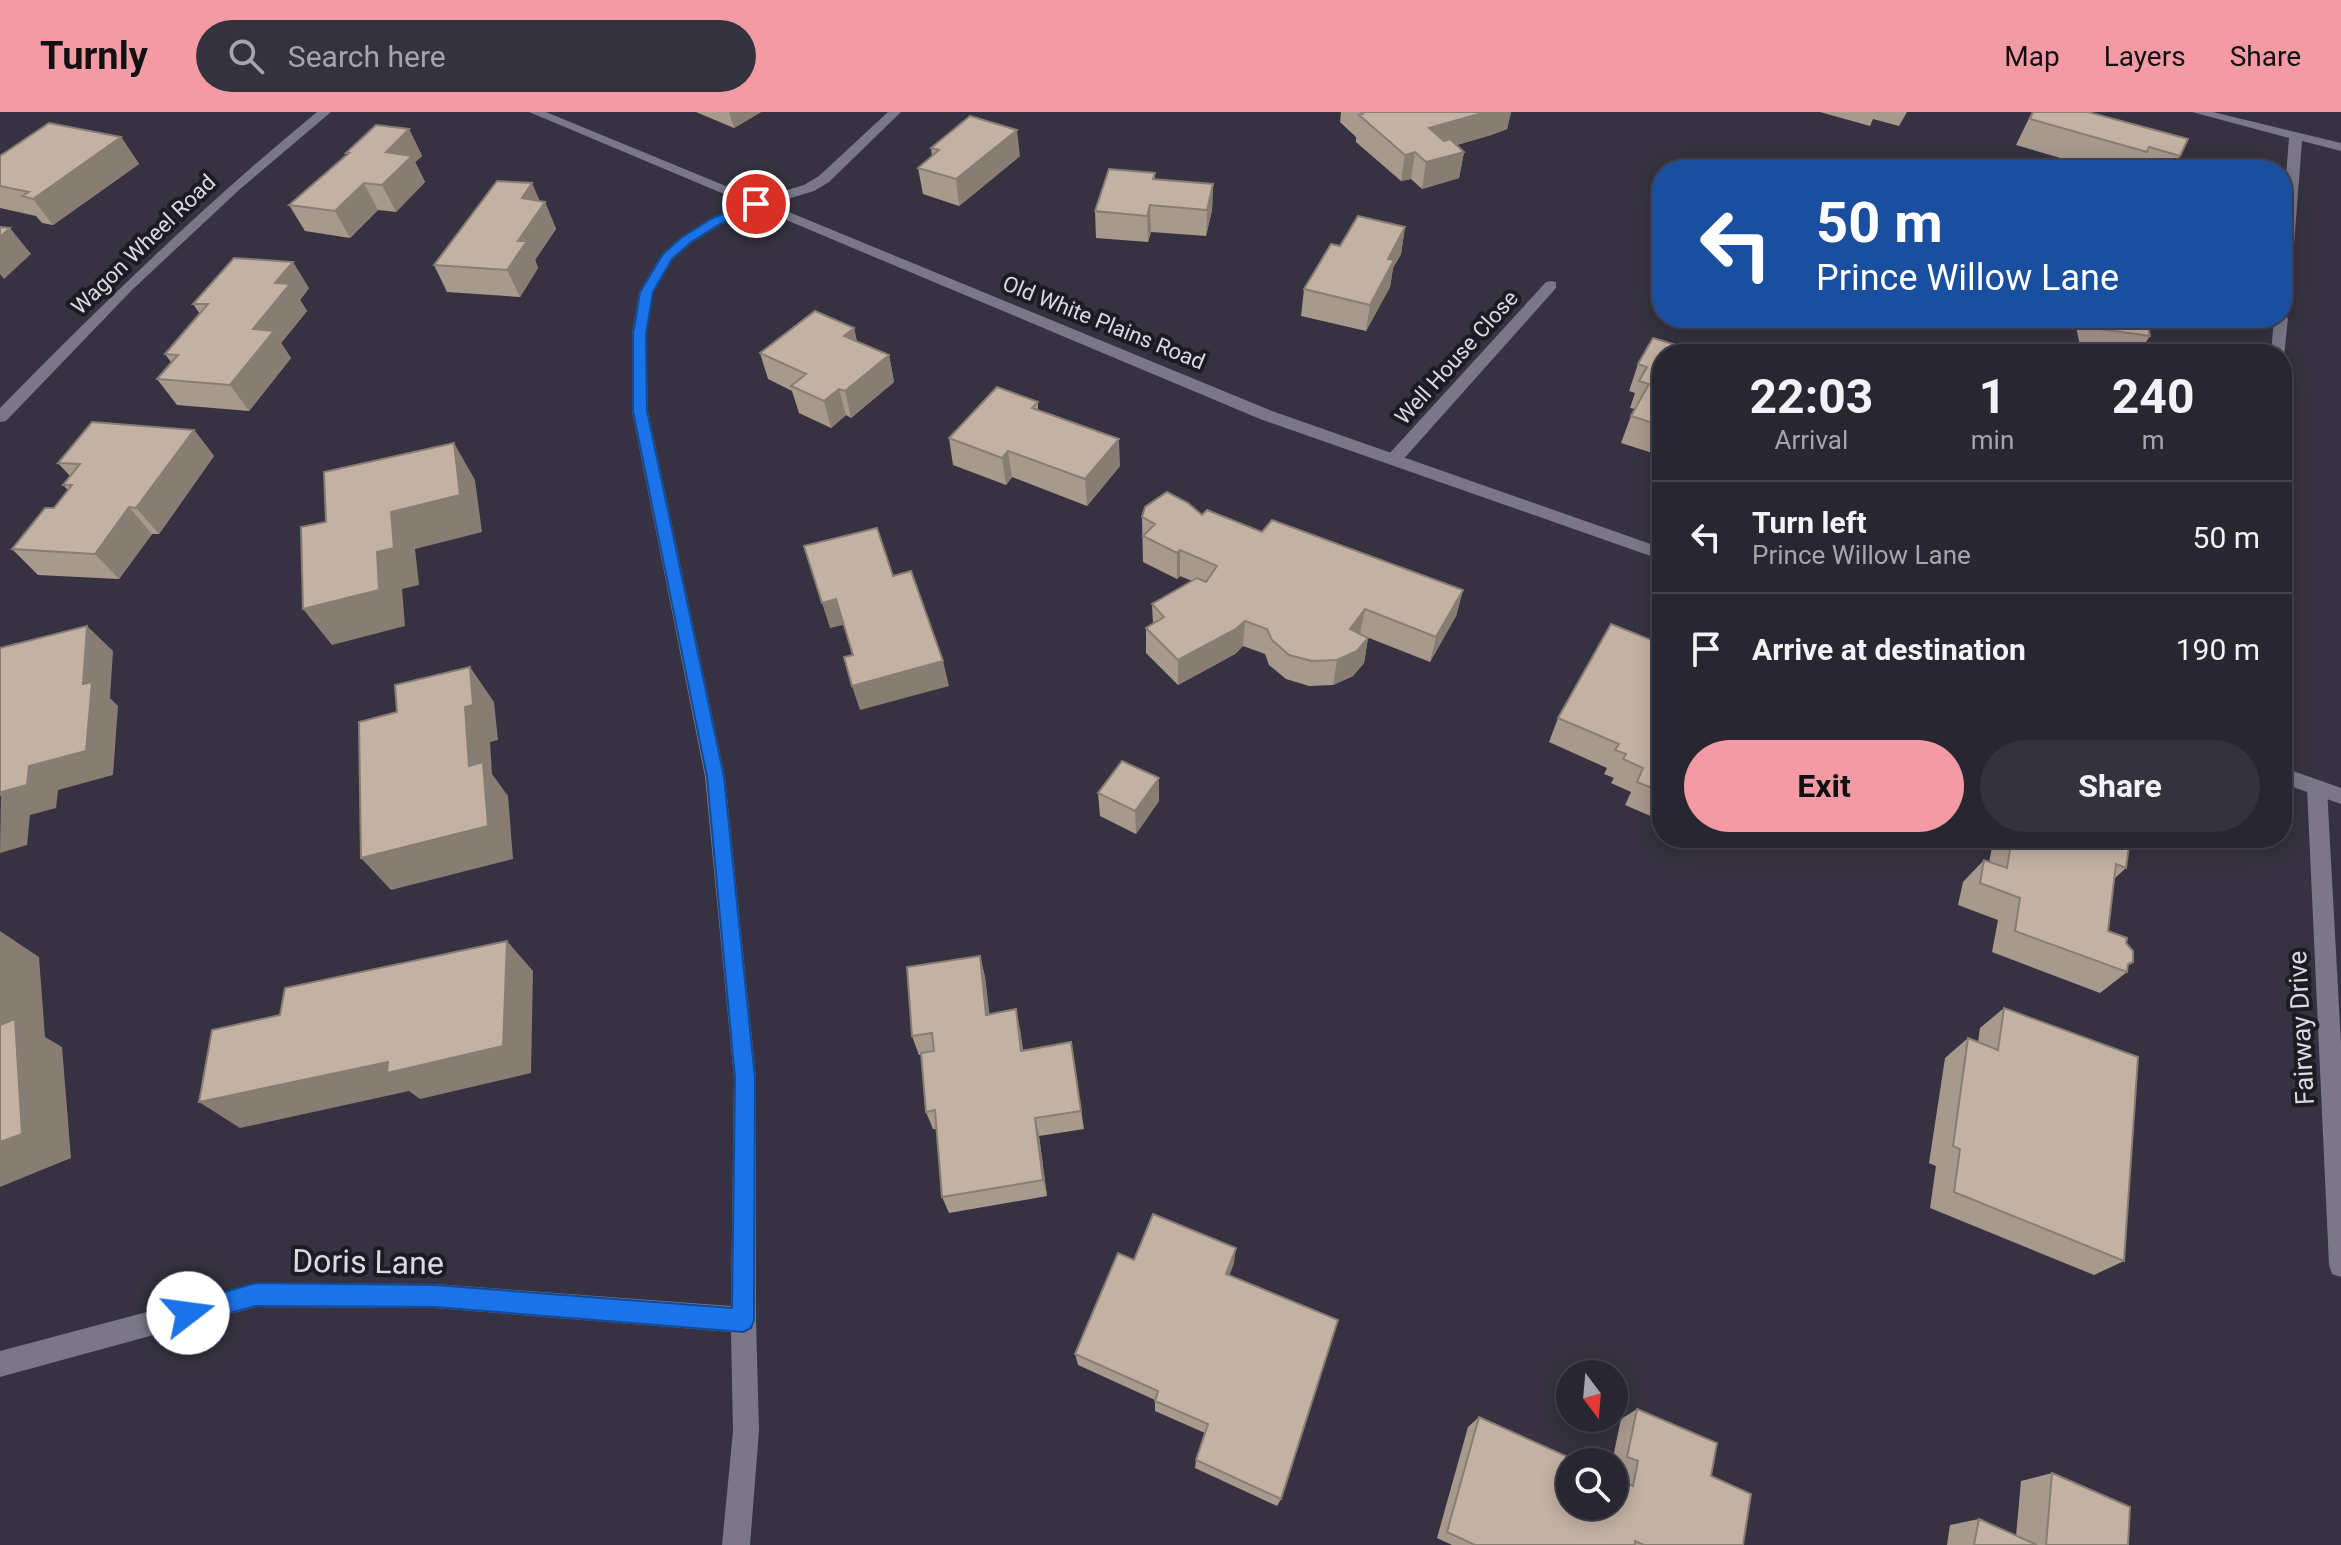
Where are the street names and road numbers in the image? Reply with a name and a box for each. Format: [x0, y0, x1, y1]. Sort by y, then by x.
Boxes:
street label: Wagon Wheel Road [66, 169, 220, 319]
street label: Old White Plains Road [999, 270, 1208, 374]
street label: Well House Close [1390, 285, 1523, 429]
street label: Fairway Drive [2282, 950, 2320, 1106]
street label: Doris Lane [292, 1242, 444, 1282]

